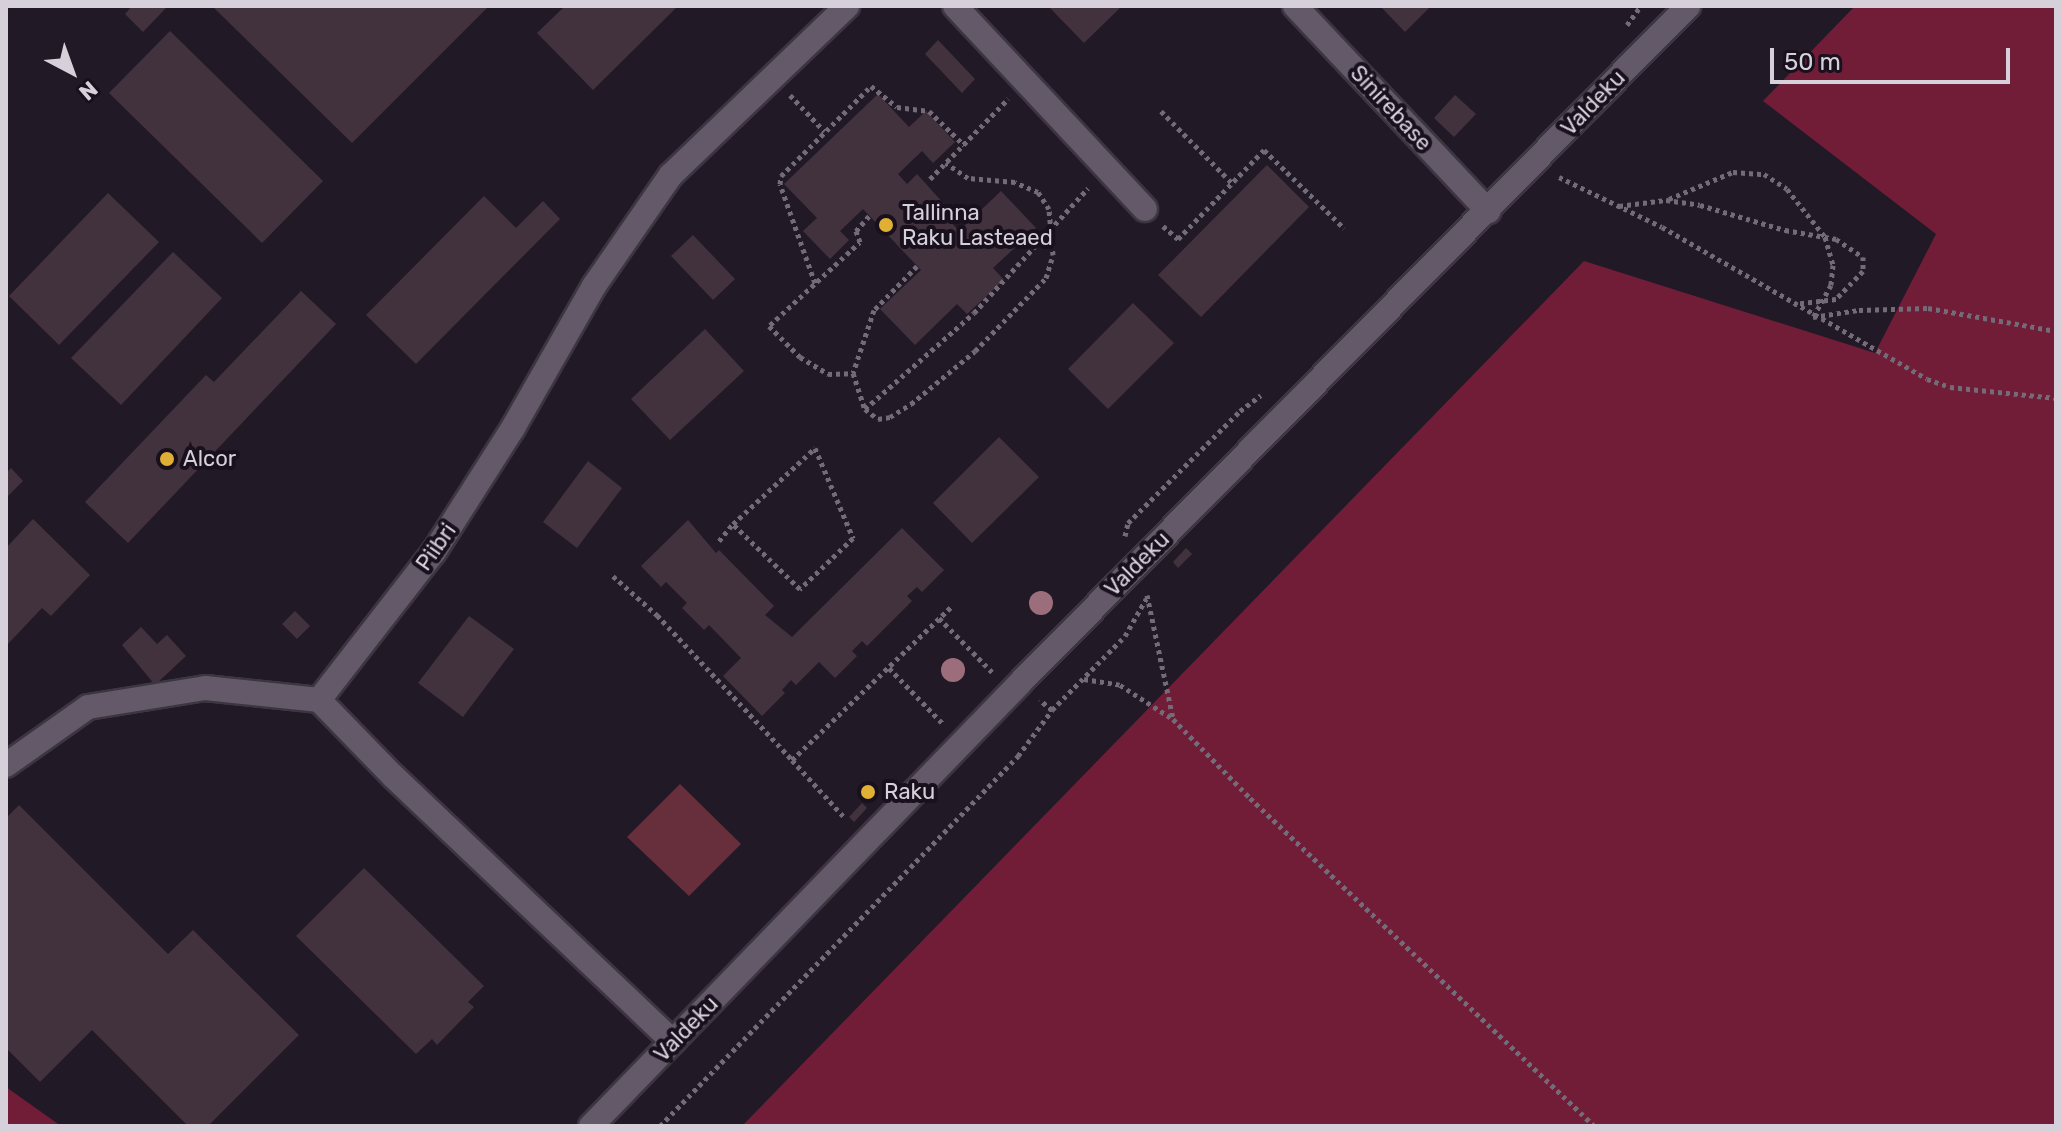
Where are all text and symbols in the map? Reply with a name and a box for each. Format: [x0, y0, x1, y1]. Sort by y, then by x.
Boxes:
north arrow [32, 32, 112, 112]
scale bar [1774, 32, 2014, 82]
text: 50 m [1784, 48, 1841, 76]
street label: Sinirebase [1345, 60, 1437, 156]
street label: Valdeku [1555, 65, 1631, 141]
text: N [73, 75, 103, 106]
place label: Tallinna Raku Lasteaed [902, 199, 1053, 250]
marker: Tallinna Raku Lasteaed [877, 216, 895, 234]
place label: Alcor [183, 446, 236, 472]
marker: Alcor [158, 450, 176, 468]
street label: Piibri [410, 518, 462, 576]
street label: Valdeku [1099, 526, 1175, 602]
place label: Raku [884, 779, 935, 805]
marker: Raku [859, 783, 877, 801]
street label: Valdeku [648, 991, 724, 1067]

